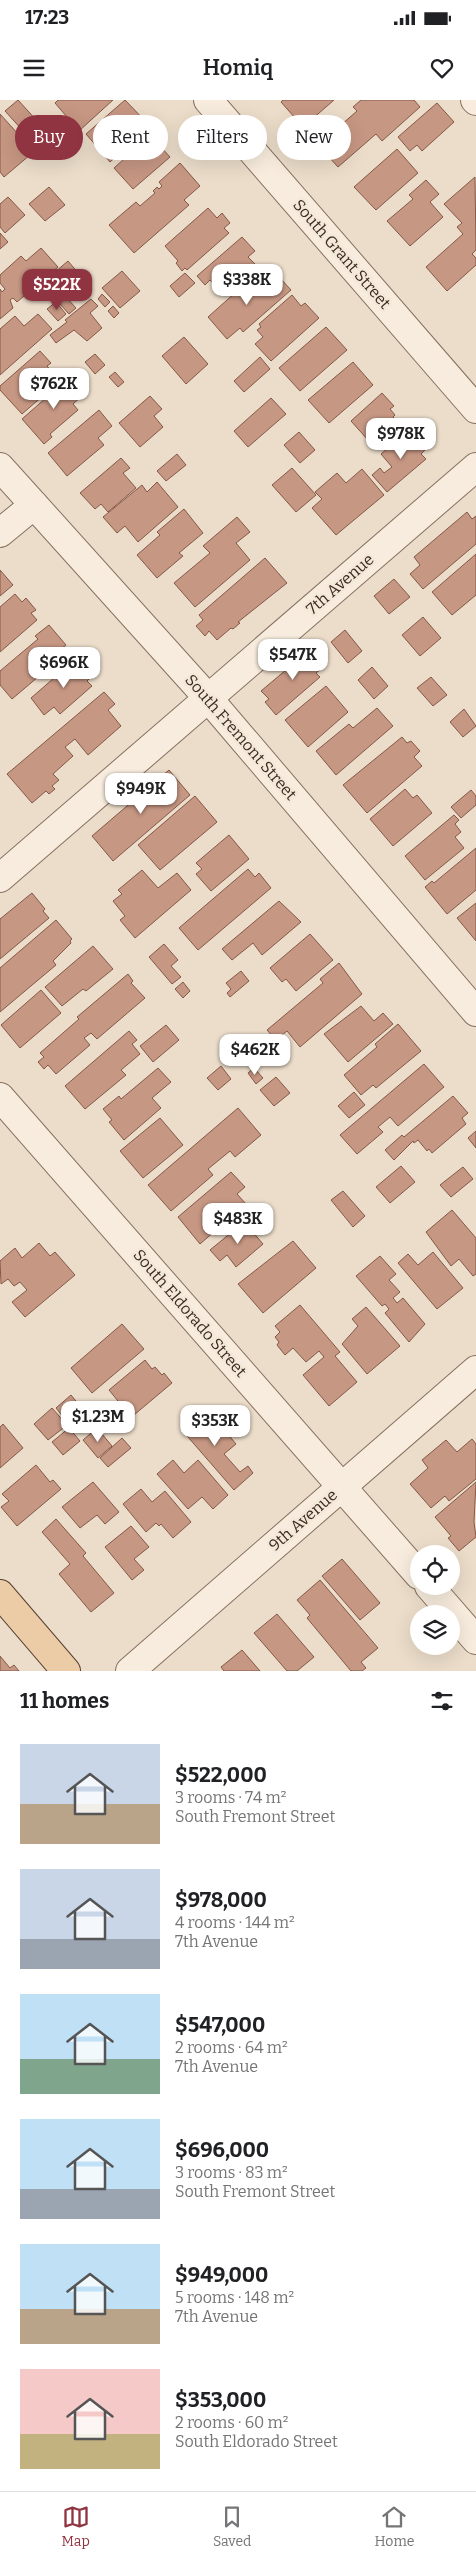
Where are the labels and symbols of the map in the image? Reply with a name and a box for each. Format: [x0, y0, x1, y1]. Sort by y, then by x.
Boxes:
street label: South Grant Street [289, 195, 395, 313]
pin: $338K [212, 264, 282, 306]
pin: $522K [22, 268, 92, 311]
pin: $762K [19, 368, 89, 410]
pin: $978K [366, 418, 436, 460]
street label: 7th Avenue [302, 550, 378, 618]
pin: $547K [258, 638, 328, 681]
pin: $696K [29, 646, 99, 689]
street label: South Fremont Street [181, 670, 301, 804]
pin: $949K [106, 772, 176, 815]
pin: $462K [220, 1034, 290, 1076]
pin: $483K [203, 1202, 273, 1245]
street label: South Eldorado Street [129, 1245, 251, 1381]
pin: $1.23M [57, 1400, 139, 1443]
pin: $353K [180, 1404, 250, 1447]
street label: 9th Avenue [265, 1485, 341, 1555]

